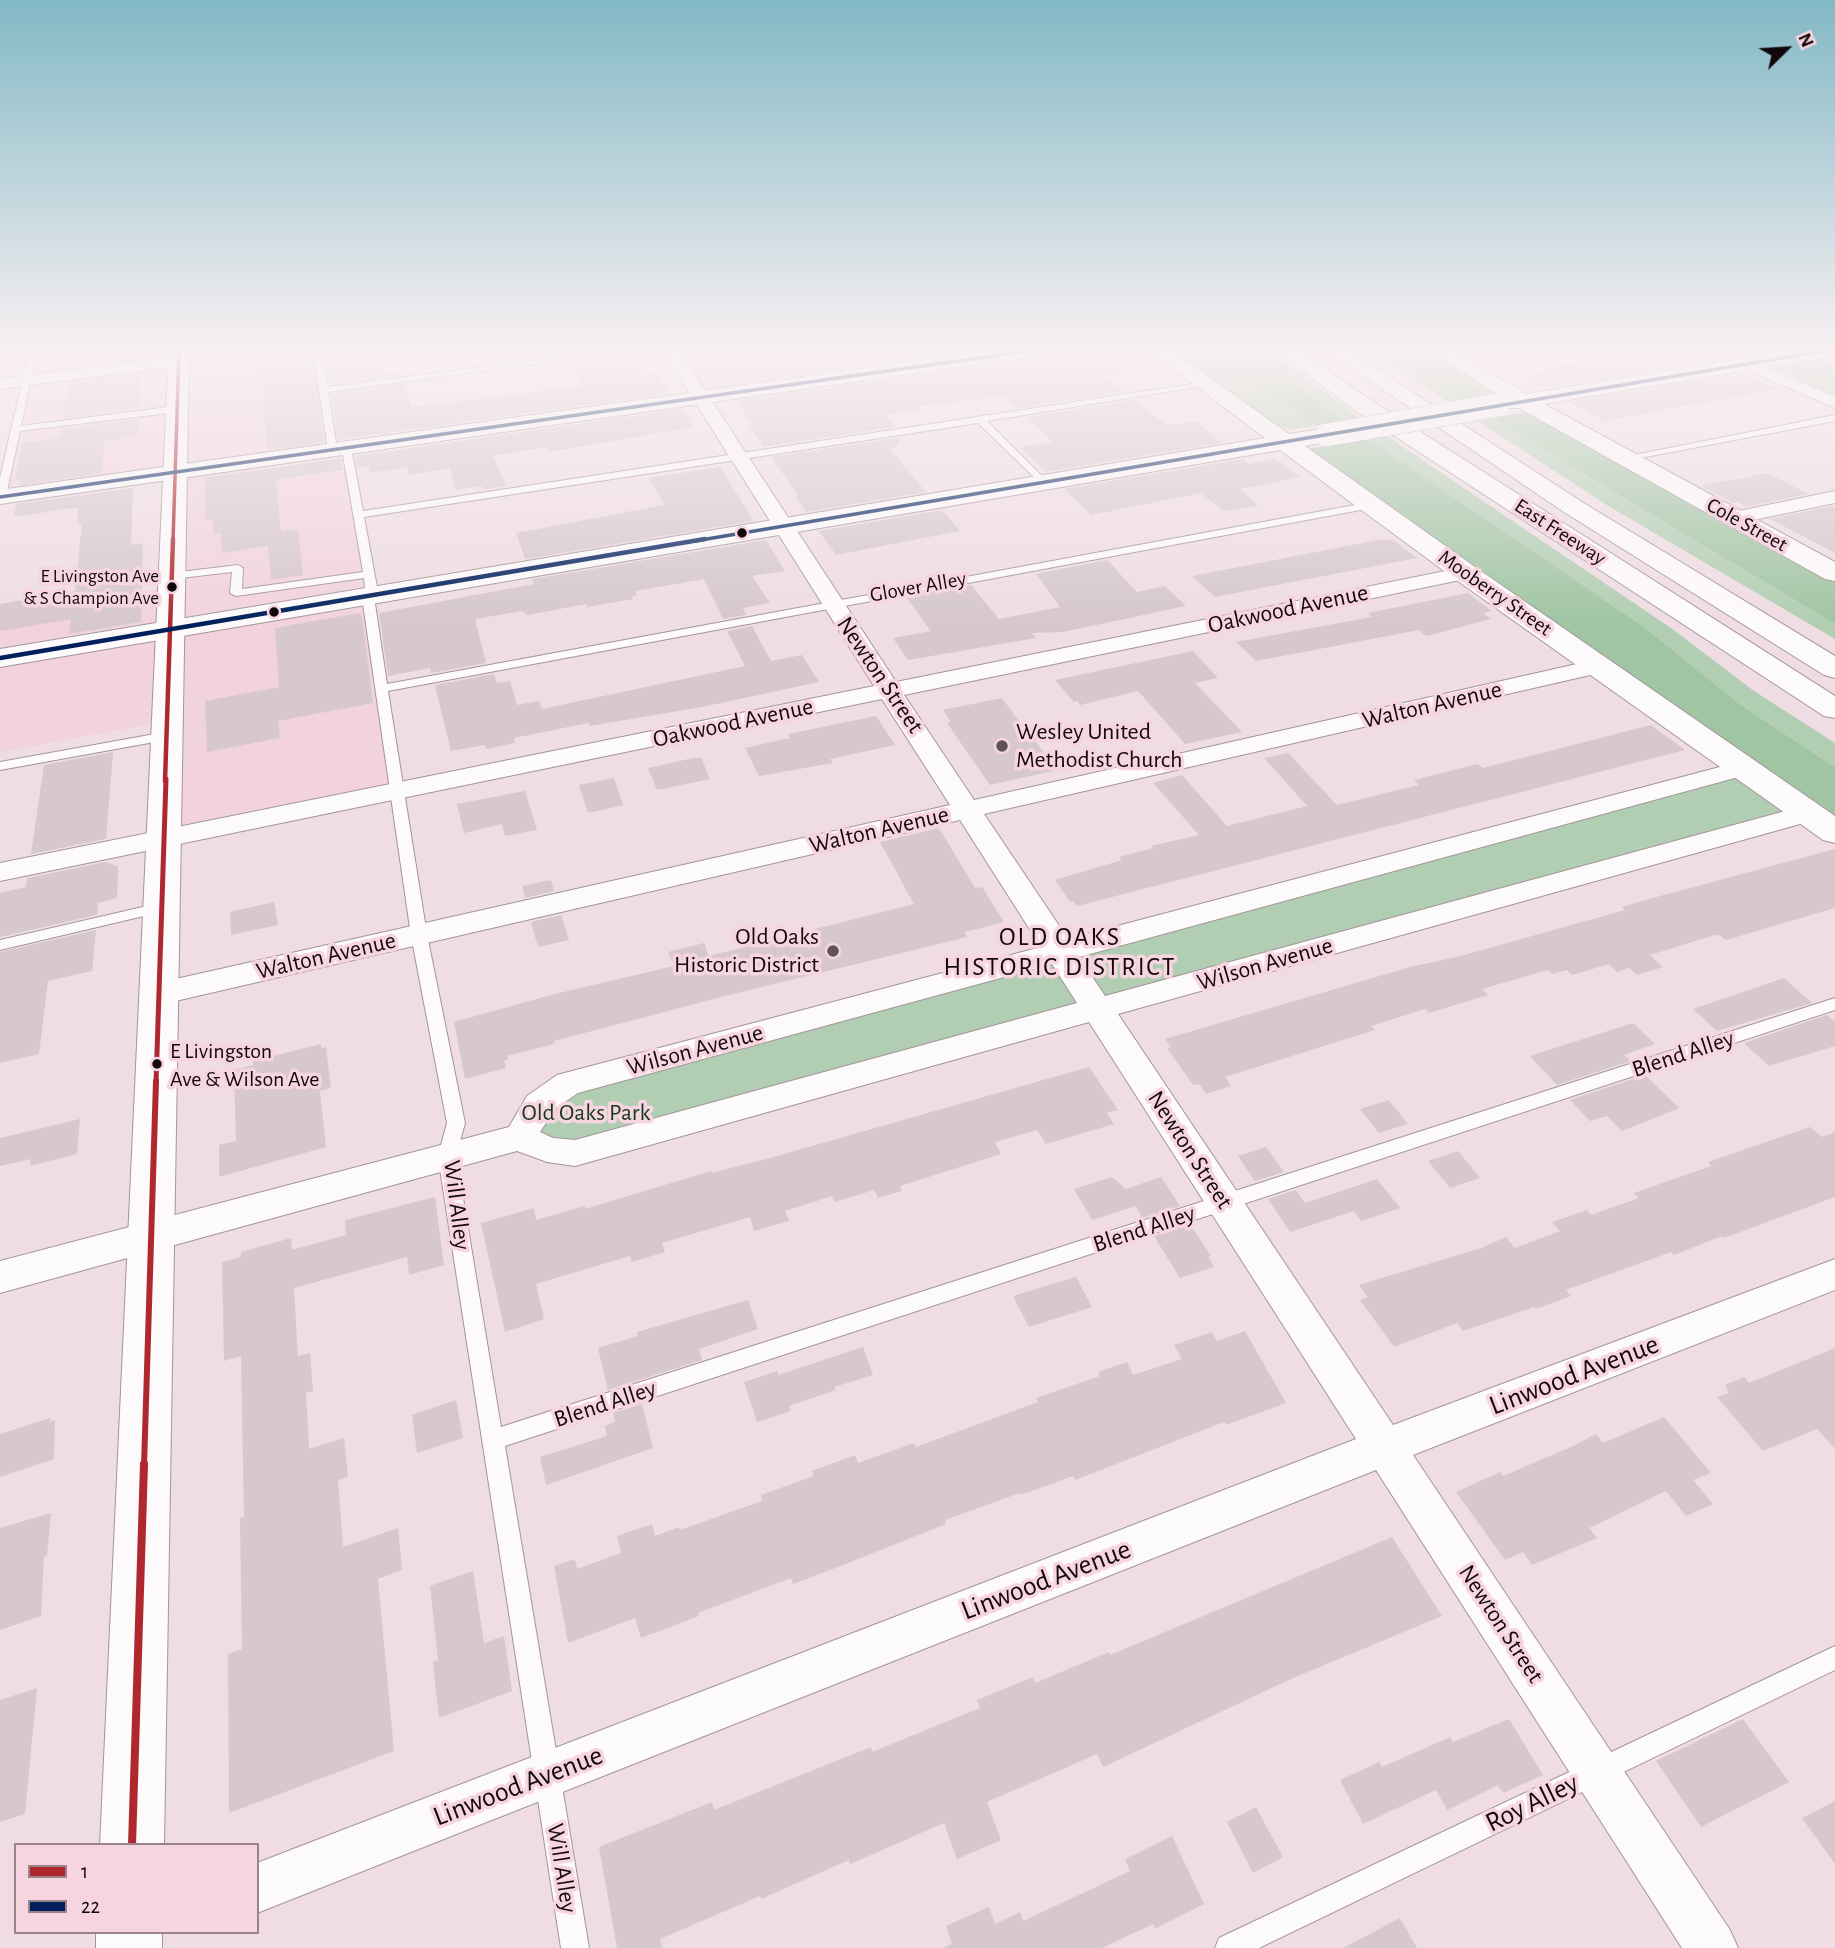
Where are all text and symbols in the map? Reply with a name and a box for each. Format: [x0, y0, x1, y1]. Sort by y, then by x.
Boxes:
north arrow [1751, 14, 1821, 84]
text: N [1794, 30, 1817, 50]
street label: East Freeway [1510, 493, 1610, 571]
street label: Cole Street [1702, 493, 1792, 557]
unlabelled marker [735, 526, 749, 540]
street label: Mooberry Street [1433, 545, 1557, 641]
place label: E Livingston Ave & S Champion Ave [24, 565, 159, 609]
street label: Glover Alley [868, 566, 968, 608]
street label: Oakwood Avenue [1205, 578, 1371, 640]
marker: E Livingston Ave & S Champion Ave [165, 580, 179, 594]
unlabelled marker [267, 605, 281, 619]
street label: Newton Street [830, 611, 930, 739]
street label: Walton Avenue [1359, 675, 1505, 735]
street label: Oakwood Avenue [650, 692, 816, 754]
place label: Wesley United Methodist Church [1016, 718, 1183, 774]
marker: Wesley United Methodist Church [994, 738, 1010, 754]
street label: Walton Avenue [806, 800, 952, 860]
district label: OLD OAKS HISTORIC DISTRICT [946, 921, 1174, 982]
place label: Old Oaks Historic District [674, 923, 819, 979]
street label: Walton Avenue [253, 926, 399, 986]
street label: Wilson Avenue [1194, 931, 1336, 997]
marker: Old Oaks Historic District [825, 943, 841, 959]
street label: Wilson Avenue [624, 1018, 766, 1082]
street label: Blend Alley [1628, 1024, 1738, 1084]
place label: E Livingston Ave & Wilson Ave [170, 1038, 320, 1090]
marker: E Livingston Ave & Wilson Ave [150, 1057, 164, 1071]
street label: Newton Street [1141, 1086, 1239, 1214]
park label: Old Oaks Park [521, 1099, 651, 1127]
street label: Will Alley [437, 1159, 477, 1251]
street label: Blend Alley [1089, 1199, 1199, 1259]
street label: Linwood Avenue [1484, 1327, 1664, 1423]
street label: Blend Alley [550, 1374, 660, 1434]
street label: Linwood Avenue [956, 1532, 1136, 1628]
street label: Newton Street [1452, 1560, 1550, 1688]
street label: Linwood Avenue [428, 1738, 608, 1834]
street label: Roy Alley [1480, 1766, 1584, 1840]
street label: Will Alley [541, 1821, 583, 1915]
legend [14, 1843, 259, 1934]
text: 1 [81, 1861, 88, 1882]
text: 22 [81, 1896, 100, 1917]

